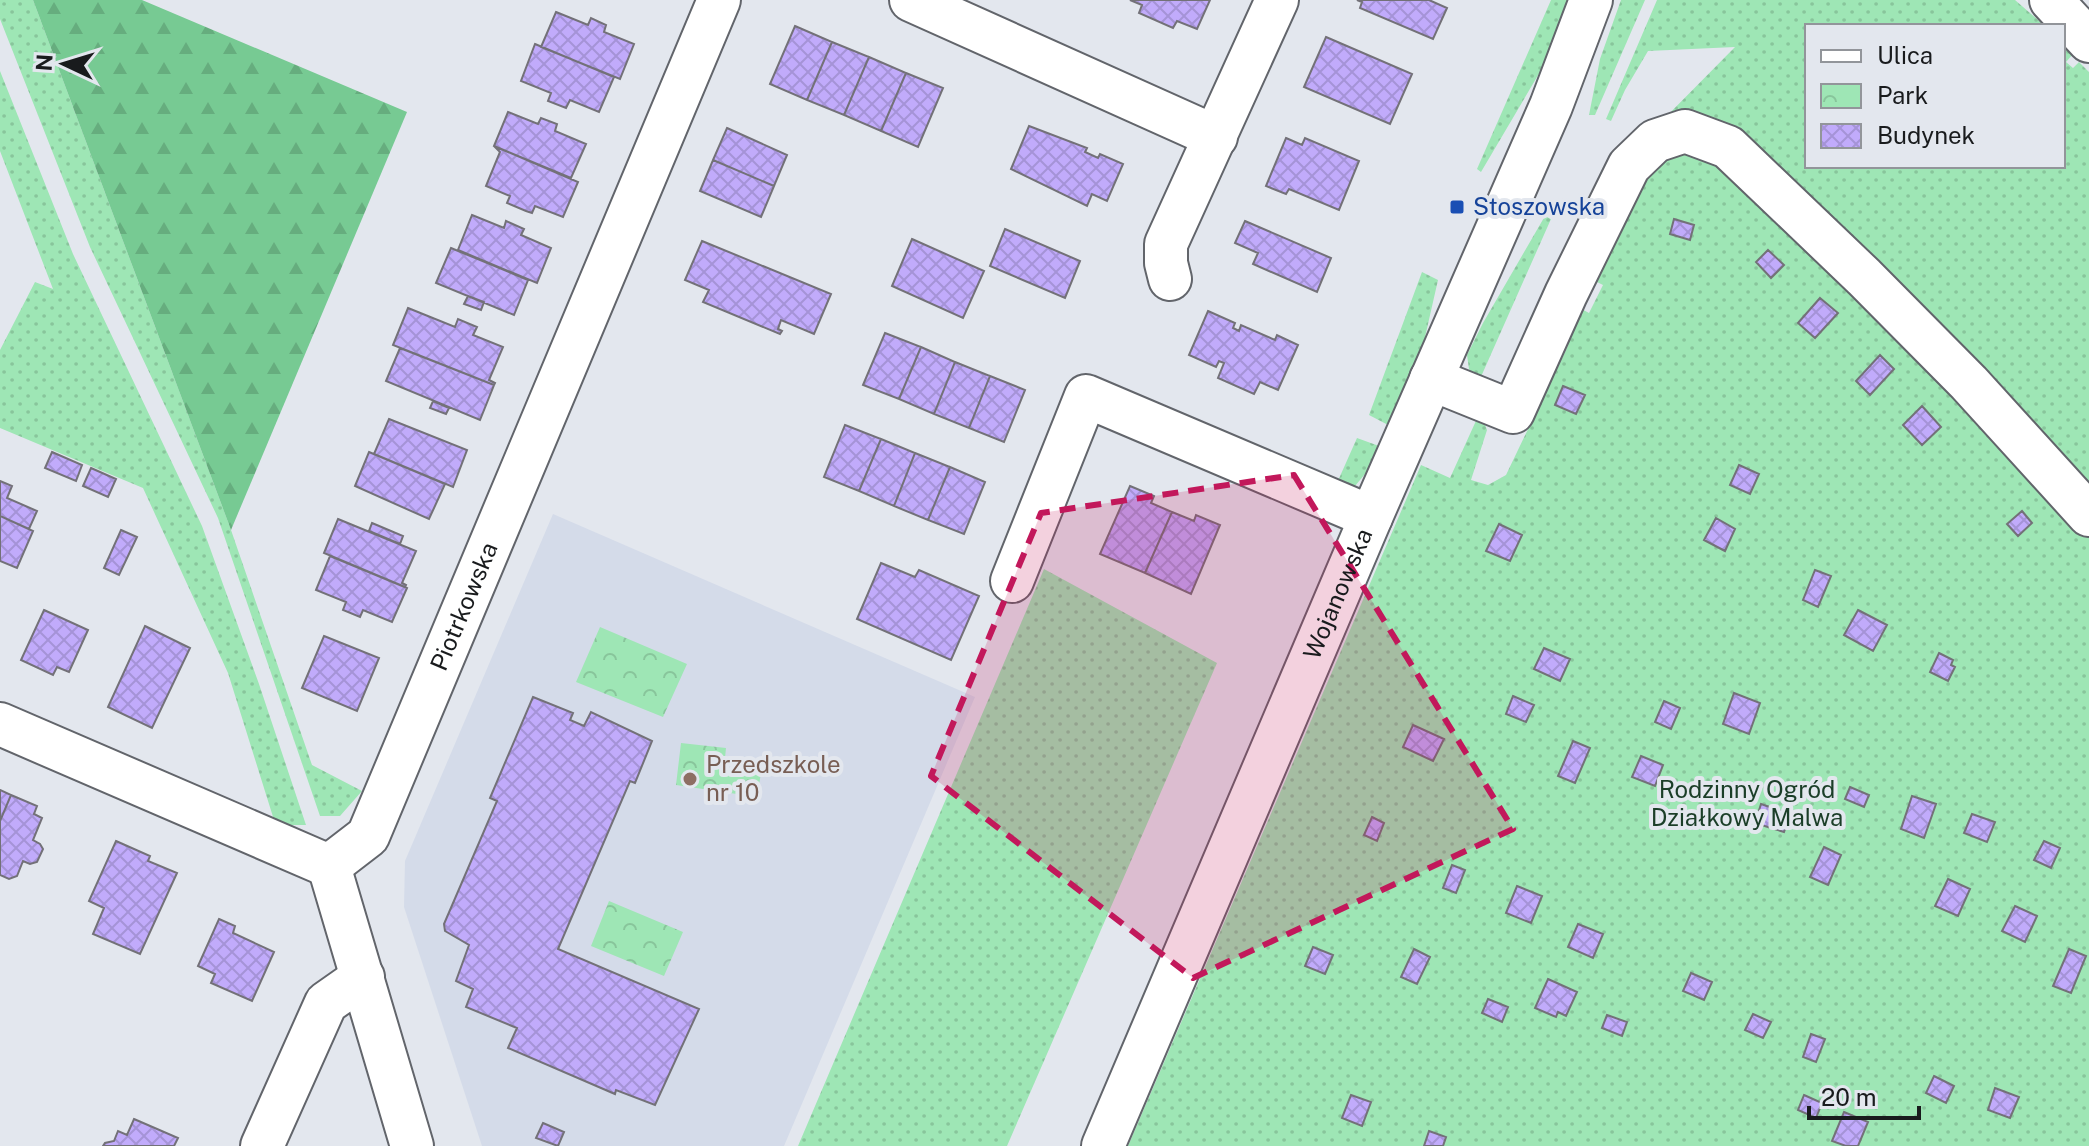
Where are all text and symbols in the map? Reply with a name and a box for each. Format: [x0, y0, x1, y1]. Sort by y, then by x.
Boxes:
north arrow [24, 24, 104, 104]
legend [1805, 24, 2065, 168]
text: Ulica [1877, 41, 1933, 69]
text: N [30, 53, 58, 72]
text: Park [1877, 81, 1928, 109]
text: Budynek [1877, 121, 1975, 149]
place label: Stoszowska [1473, 192, 1605, 220]
marker: Stoszowska [1448, 198, 1466, 216]
street label: Wojanowska [1297, 524, 1377, 663]
street label: Piotrkowska [424, 538, 503, 675]
place label: Przedszkole nr 10 [706, 750, 841, 806]
marker: Przedszkole nr 10 [681, 770, 699, 788]
park label: Rodzinny Ogród Działkowy Malwa [1651, 775, 1843, 831]
scale bar [1809, 1070, 1919, 1120]
text: 20 m [1821, 1083, 1877, 1111]

